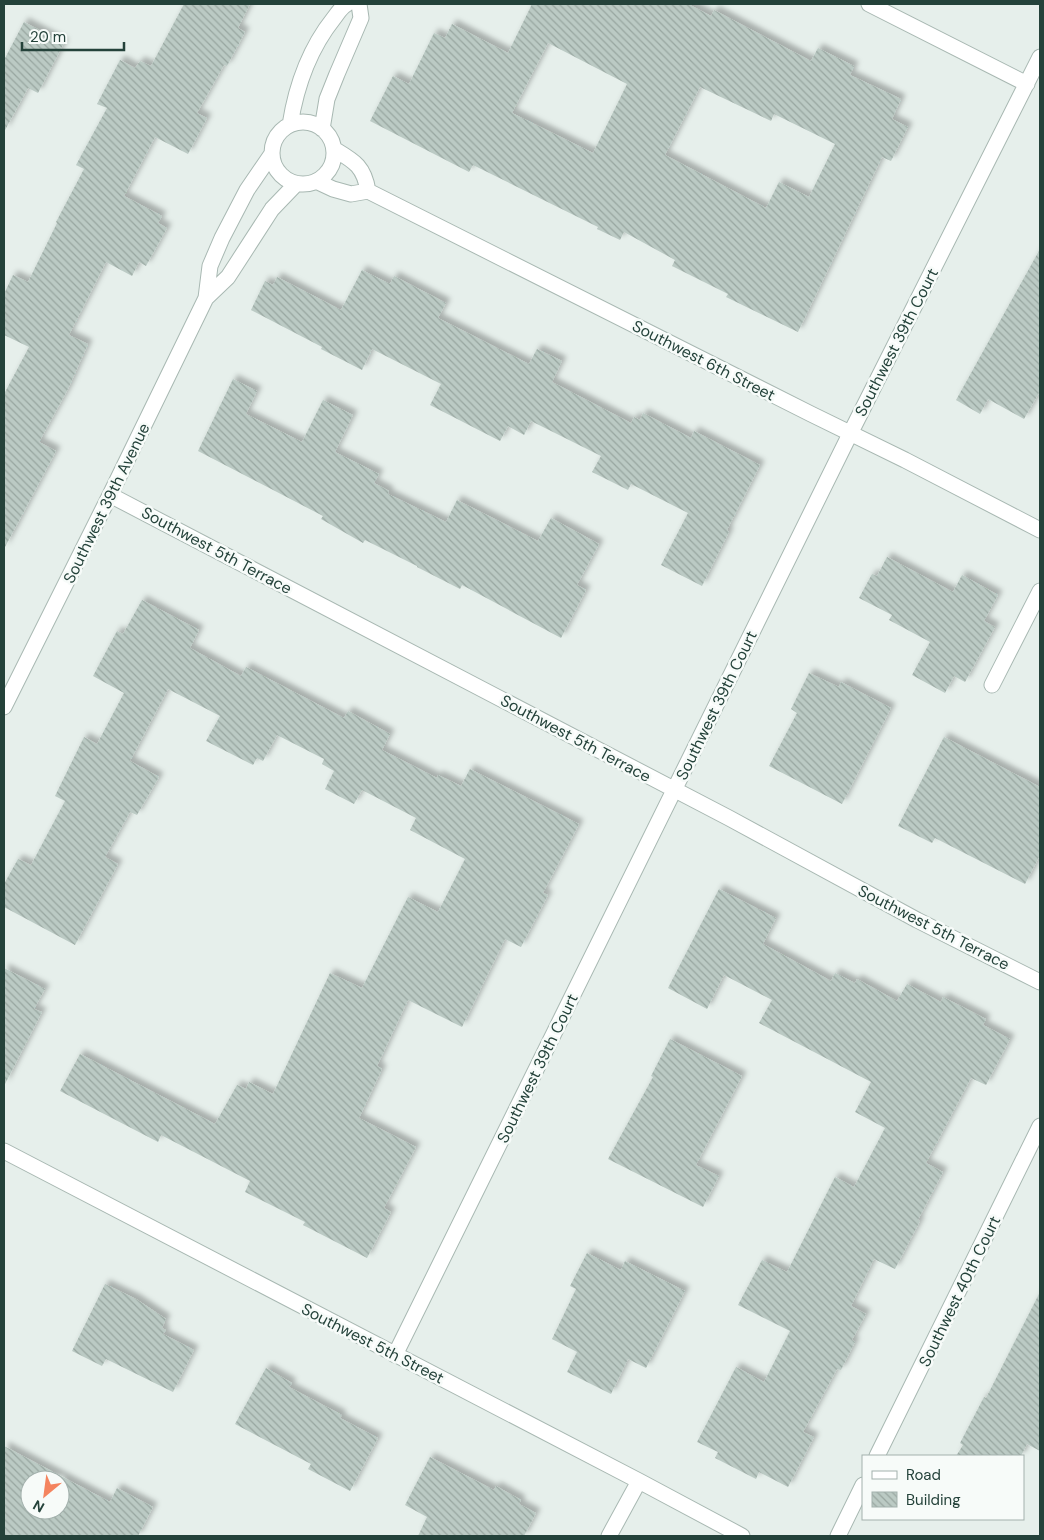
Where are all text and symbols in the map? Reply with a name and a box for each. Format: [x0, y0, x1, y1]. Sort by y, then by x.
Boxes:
scale bar [22, 20, 125, 52]
text: 20 m [30, 27, 66, 47]
street label: Southwest 39th Court [850, 265, 943, 420]
street label: Southwest 6th Street [629, 315, 779, 406]
street label: Southwest 39th Avenue [58, 420, 154, 587]
street label: Southwest 5th Terrace [138, 502, 296, 599]
street label: Southwest 39th Court [671, 627, 762, 783]
street label: Southwest 5th Terrace [497, 690, 655, 787]
street label: Southwest 5th Terrace [854, 880, 1013, 975]
street label: Southwest 39th Court [492, 990, 583, 1146]
street label: Southwest 40th Court [914, 1212, 1005, 1370]
street label: Southwest 5th Street [298, 1298, 448, 1389]
legend [862, 1455, 1024, 1520]
text: Road [906, 1465, 941, 1485]
north arrow [20, 1470, 70, 1520]
text: Building [906, 1490, 961, 1510]
text: N [30, 1496, 48, 1517]

